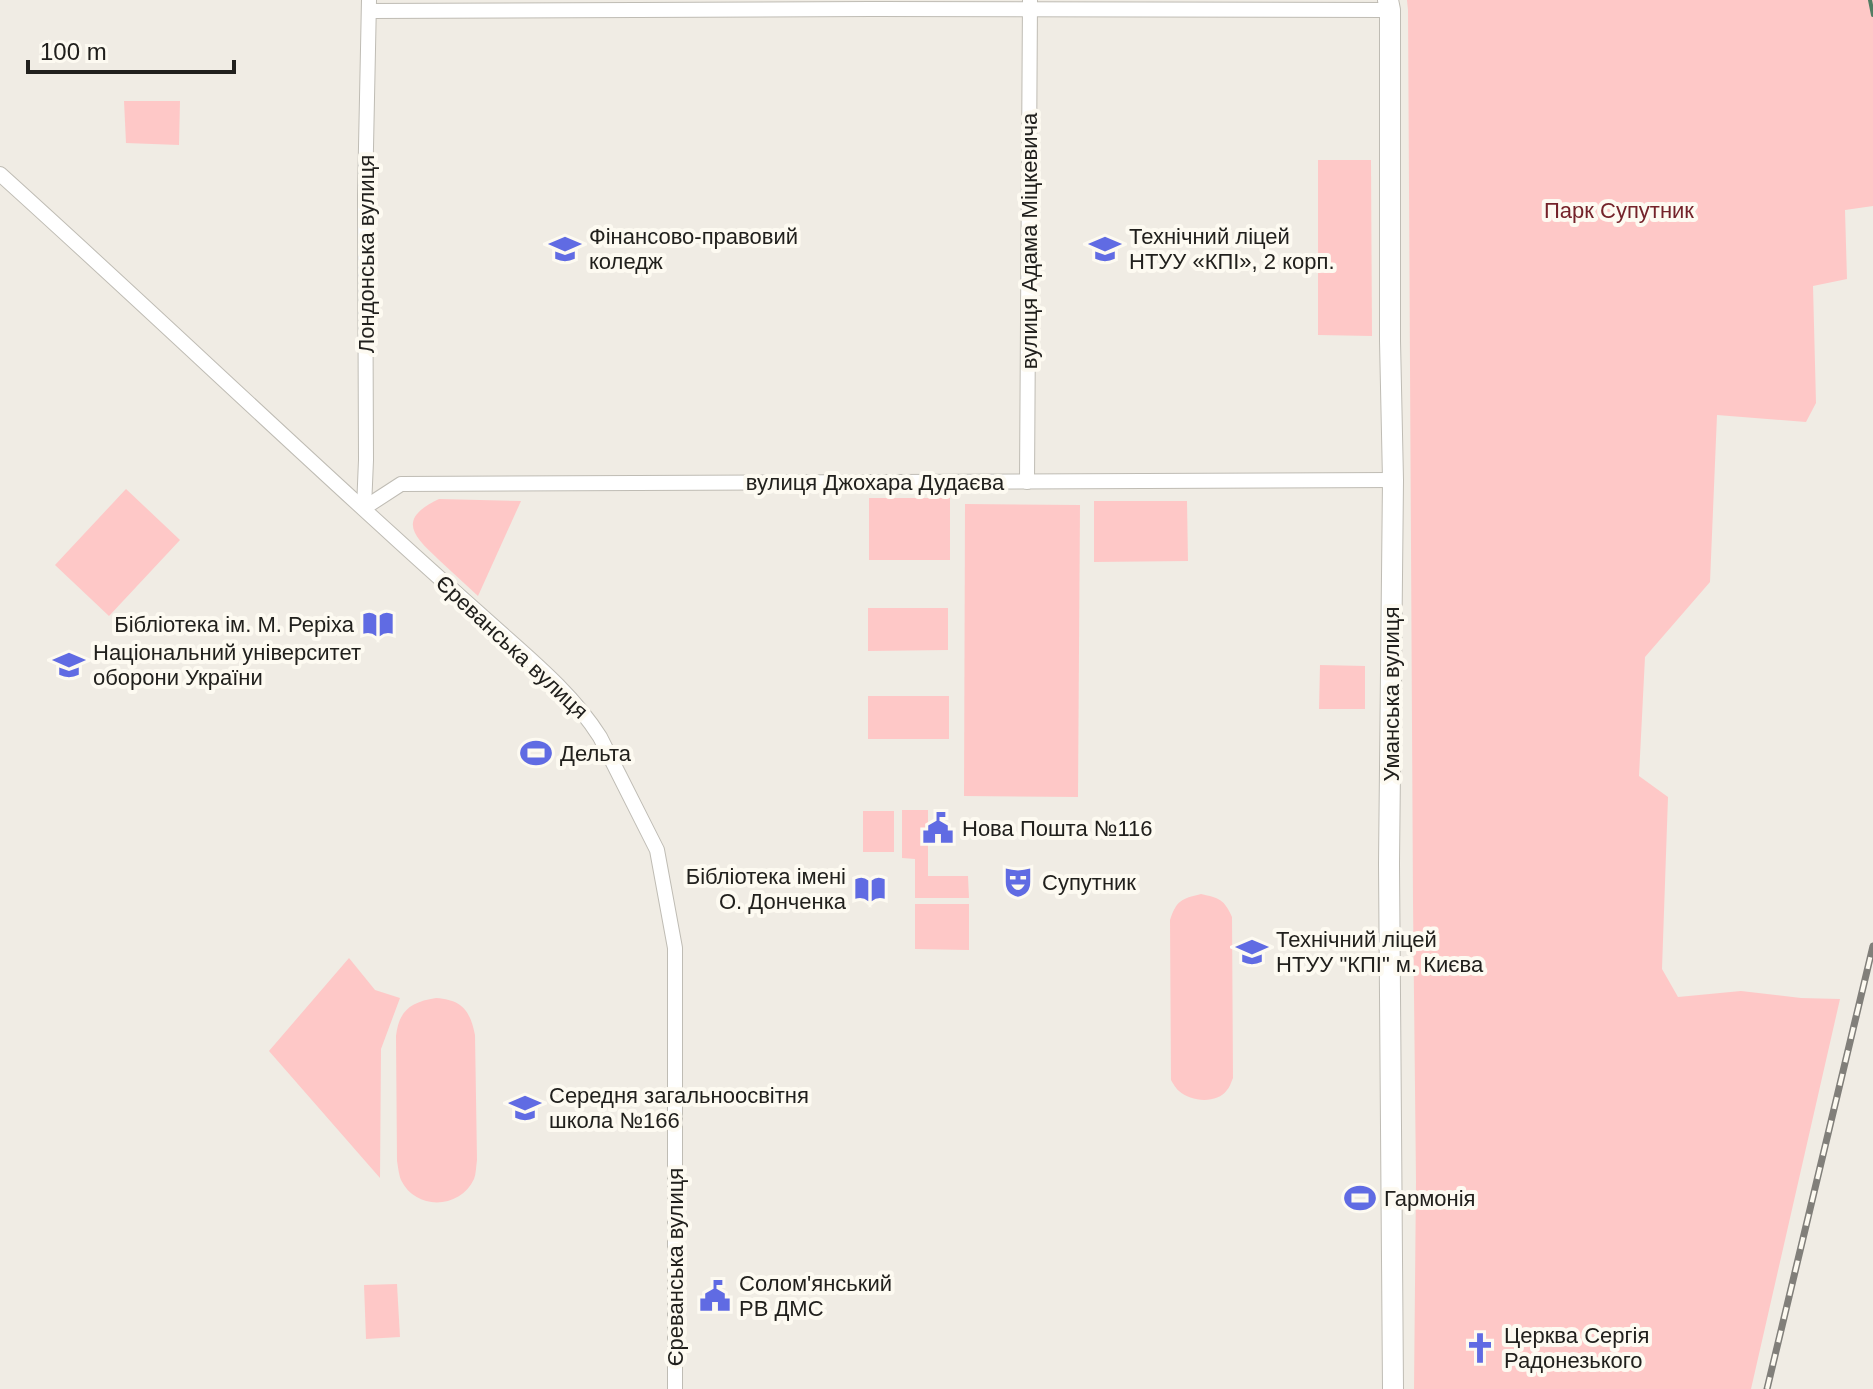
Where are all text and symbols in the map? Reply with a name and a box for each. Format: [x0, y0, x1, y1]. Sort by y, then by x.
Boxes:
scale bar [28, 24, 234, 74]
text: 100 m [40, 38, 107, 65]
street label: вулиця Адама Міцкевича [1017, 112, 1042, 369]
street label: Лондонська вулиця [354, 155, 379, 353]
park label: Парк Супутник [1544, 198, 1694, 223]
place label: Фінансово-правовий коледж [589, 224, 798, 274]
place label: Технічний ліцей НТУУ «КПІ», 2 корп. [1129, 224, 1335, 274]
school or university icon: Фінансово-правовий коледж [548, 232, 582, 266]
school or university icon: Технічний ліцей НТУУ «КПІ», 2 корп. [1088, 232, 1122, 266]
street label: вулиця Джохара Дудаєва [746, 470, 1005, 495]
street label: Єреванська вулиця [431, 570, 593, 724]
library icon: Бібліотека ім. М. Реріха [361, 607, 395, 641]
street label: Уманська вулиця [1379, 607, 1404, 781]
place label: Бібліотека ім. М. Реріха [114, 612, 355, 637]
place label: Національний університет оборони України [93, 640, 361, 690]
school or university icon: Національний університет оборони України [52, 648, 86, 682]
sports icon: Дельта [519, 736, 553, 770]
place label: Дельта [560, 741, 632, 766]
public building icon: Нова Пошта №116 [921, 811, 955, 845]
place label: Нова Пошта №116 [962, 816, 1152, 841]
place label: Бібліотека імені О. Донченка [686, 864, 847, 914]
theatre icon: Супутник [1001, 865, 1035, 899]
place label: Супутник [1042, 870, 1136, 895]
library icon: Бібліотека імені О. Донченка [853, 872, 887, 906]
place label: Технічний ліцей НТУУ "КПІ" м. Києва [1276, 927, 1484, 977]
school or university icon: Технічний ліцей НТУУ "КПІ" м. Києва [1235, 935, 1269, 969]
place label: Середня загальноосвітня школа №166 [549, 1083, 809, 1133]
school or university icon: Середня загальноосвітня школа №166 [508, 1091, 542, 1125]
street label: Єреванська вулиця [663, 1168, 688, 1366]
sports icon: Гармонія [1343, 1181, 1377, 1215]
place label: Гармонія [1384, 1186, 1475, 1211]
place label: Солом'янський РВ ДМС [739, 1271, 892, 1321]
public building icon: Солом'янський РВ ДМС [698, 1279, 732, 1313]
place label: Церква Сергія Радонезького [1504, 1323, 1649, 1373]
church icon: Церква Сергія Радонезького [1463, 1331, 1497, 1365]

